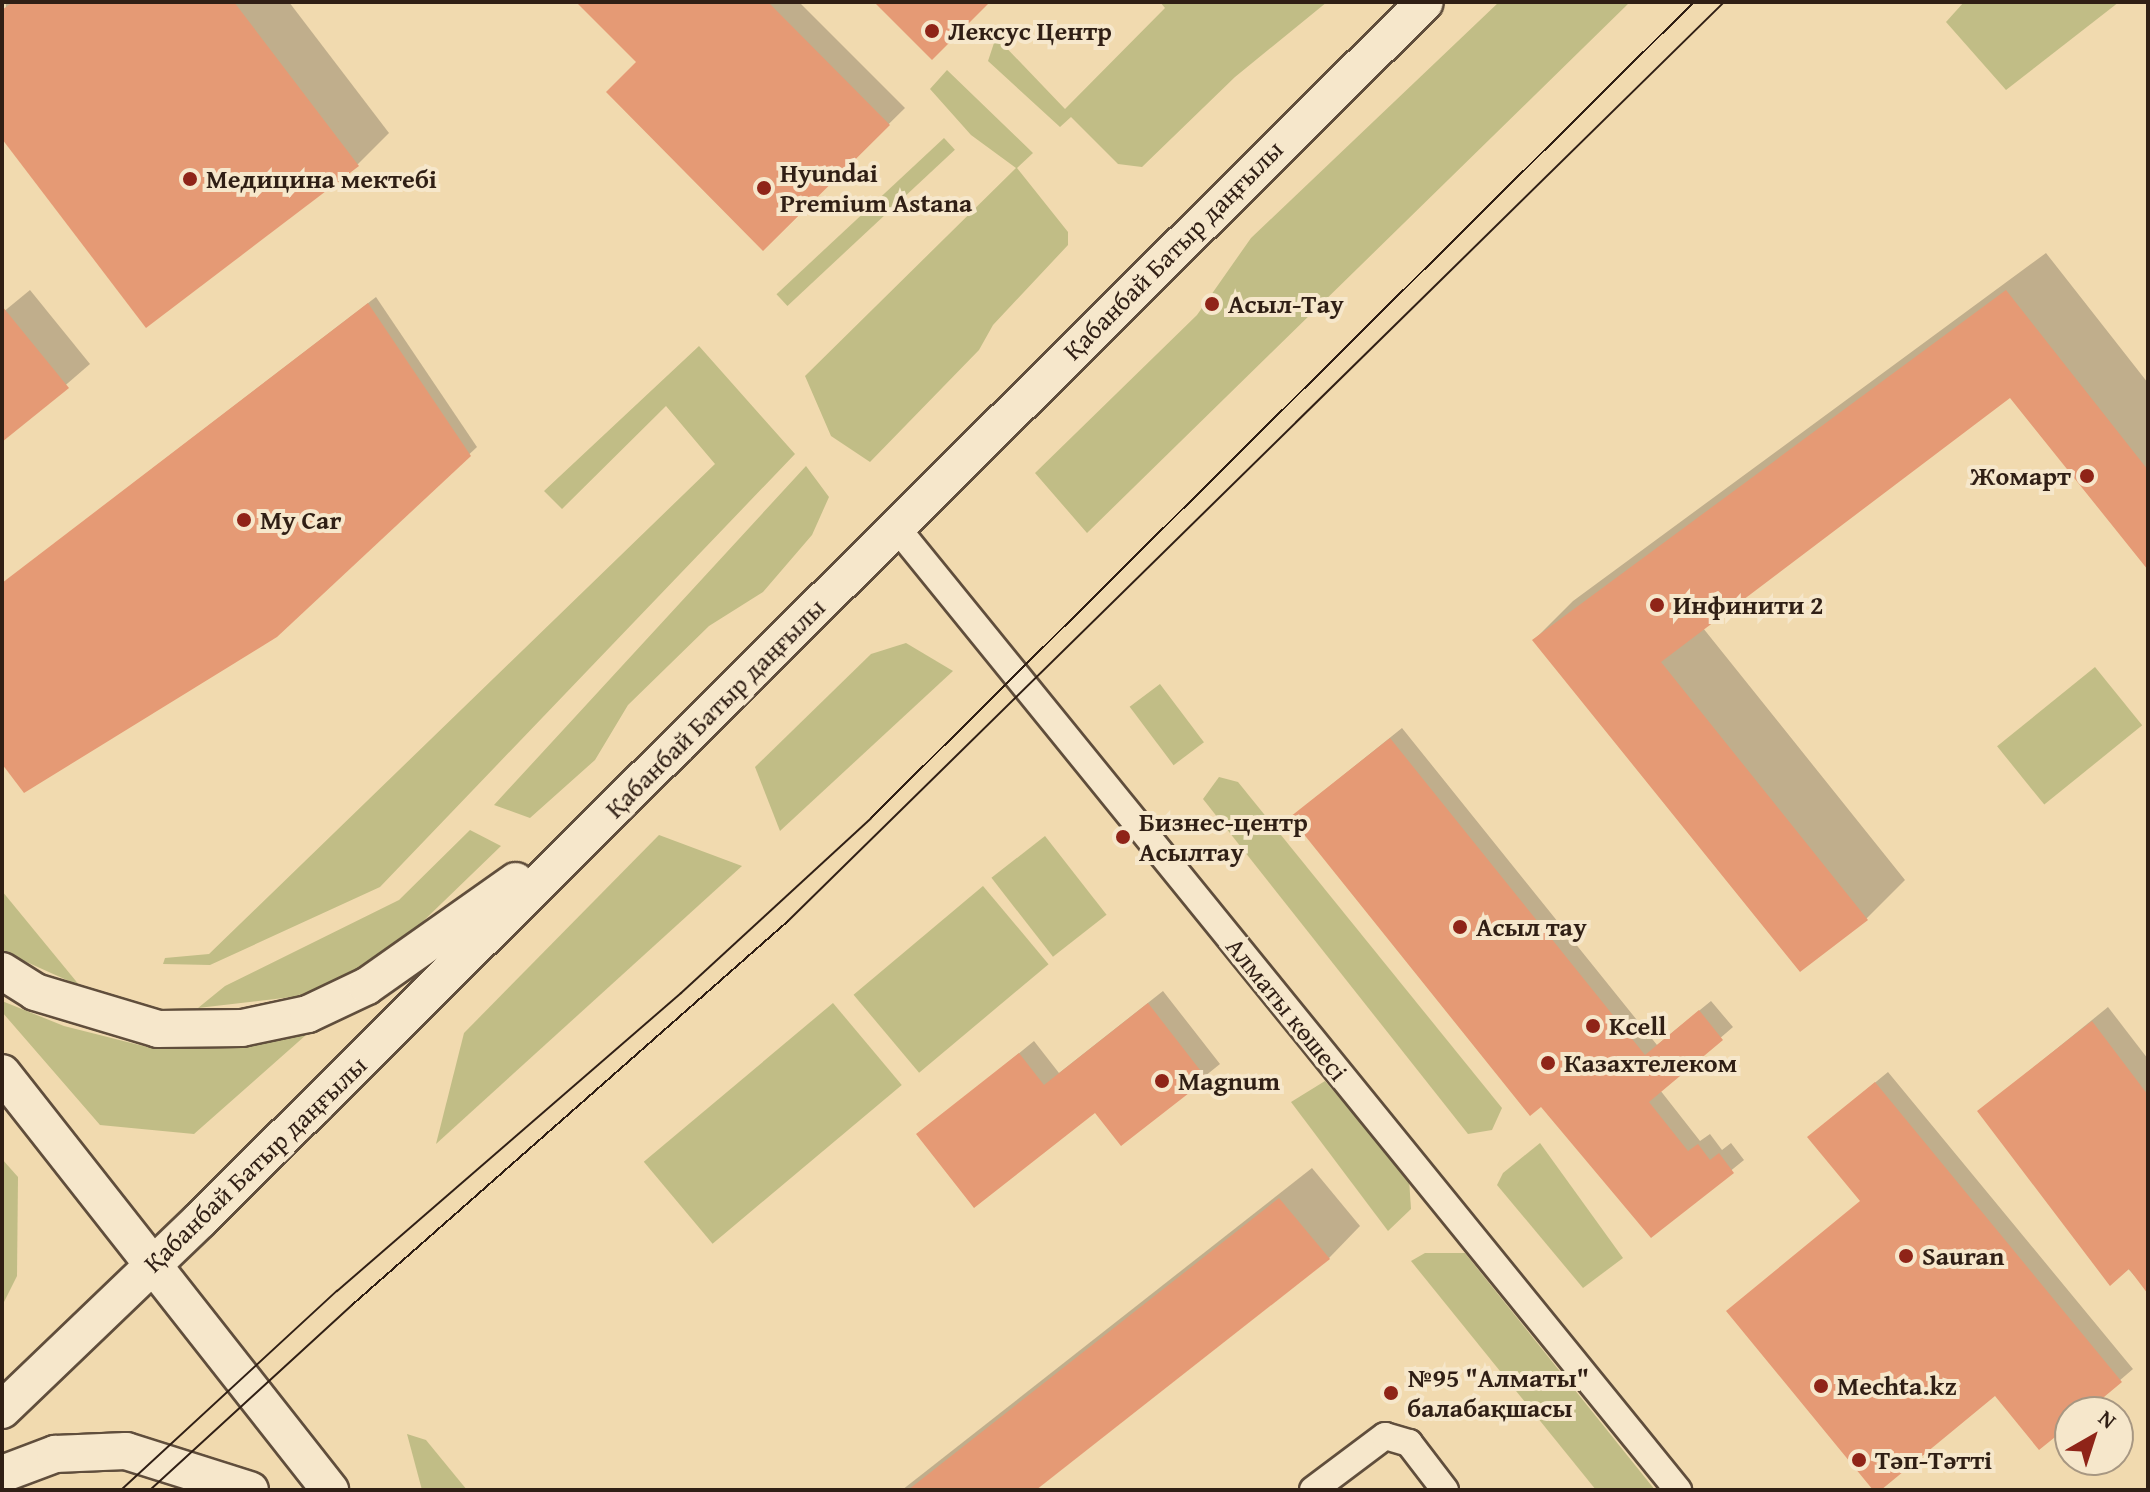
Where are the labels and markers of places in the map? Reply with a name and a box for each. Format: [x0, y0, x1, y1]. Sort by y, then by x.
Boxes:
place label: Лексус Центр [948, 15, 1112, 47]
marker: Лексус Центр [923, 22, 941, 40]
place label: Hyundai Premium Astana [780, 157, 972, 218]
place label: Медицина мектебі [206, 163, 437, 195]
marker: Медицина мектебі [181, 170, 199, 188]
marker: Hyundai Premium Astana [755, 179, 773, 197]
place label: Асыл-Тау [1228, 288, 1344, 320]
marker: Асыл-Тау [1203, 295, 1221, 313]
place label: Жомарт [1970, 460, 2071, 492]
marker: Жомарт [2078, 467, 2096, 485]
place label: My Car [260, 504, 341, 536]
marker: My Car [235, 511, 253, 529]
place label: Инфинити 2 [1673, 589, 1823, 621]
marker: Инфинити 2 [1648, 596, 1666, 614]
place label: Бизнес-центр Асылтау [1139, 806, 1308, 868]
marker: Бизнес-центр Асылтау [1114, 828, 1132, 846]
place label: Асыл тау [1476, 911, 1587, 943]
marker: Асыл тау [1451, 918, 1469, 936]
place label: Kcell [1609, 1010, 1666, 1042]
marker: Kcell [1584, 1017, 1602, 1035]
place label: Казахтелеком [1564, 1047, 1737, 1079]
marker: Казахтелеком [1539, 1054, 1557, 1072]
place label: Magnum [1178, 1065, 1280, 1097]
marker: Magnum [1153, 1072, 1171, 1090]
place label: Sauran [1922, 1240, 2004, 1272]
marker: Sauran [1897, 1247, 1915, 1265]
place label: №95 "Алматы" балабақшасы [1407, 1362, 1589, 1424]
place label: Mechta.kz [1837, 1370, 1957, 1402]
marker: Mechta.kz [1812, 1377, 1830, 1395]
marker: №95 "Алматы" балабақшасы [1382, 1384, 1400, 1402]
place label: Тәп-Тәтті [1875, 1444, 1992, 1476]
marker: Тәп-Тәтті [1850, 1451, 1868, 1469]

